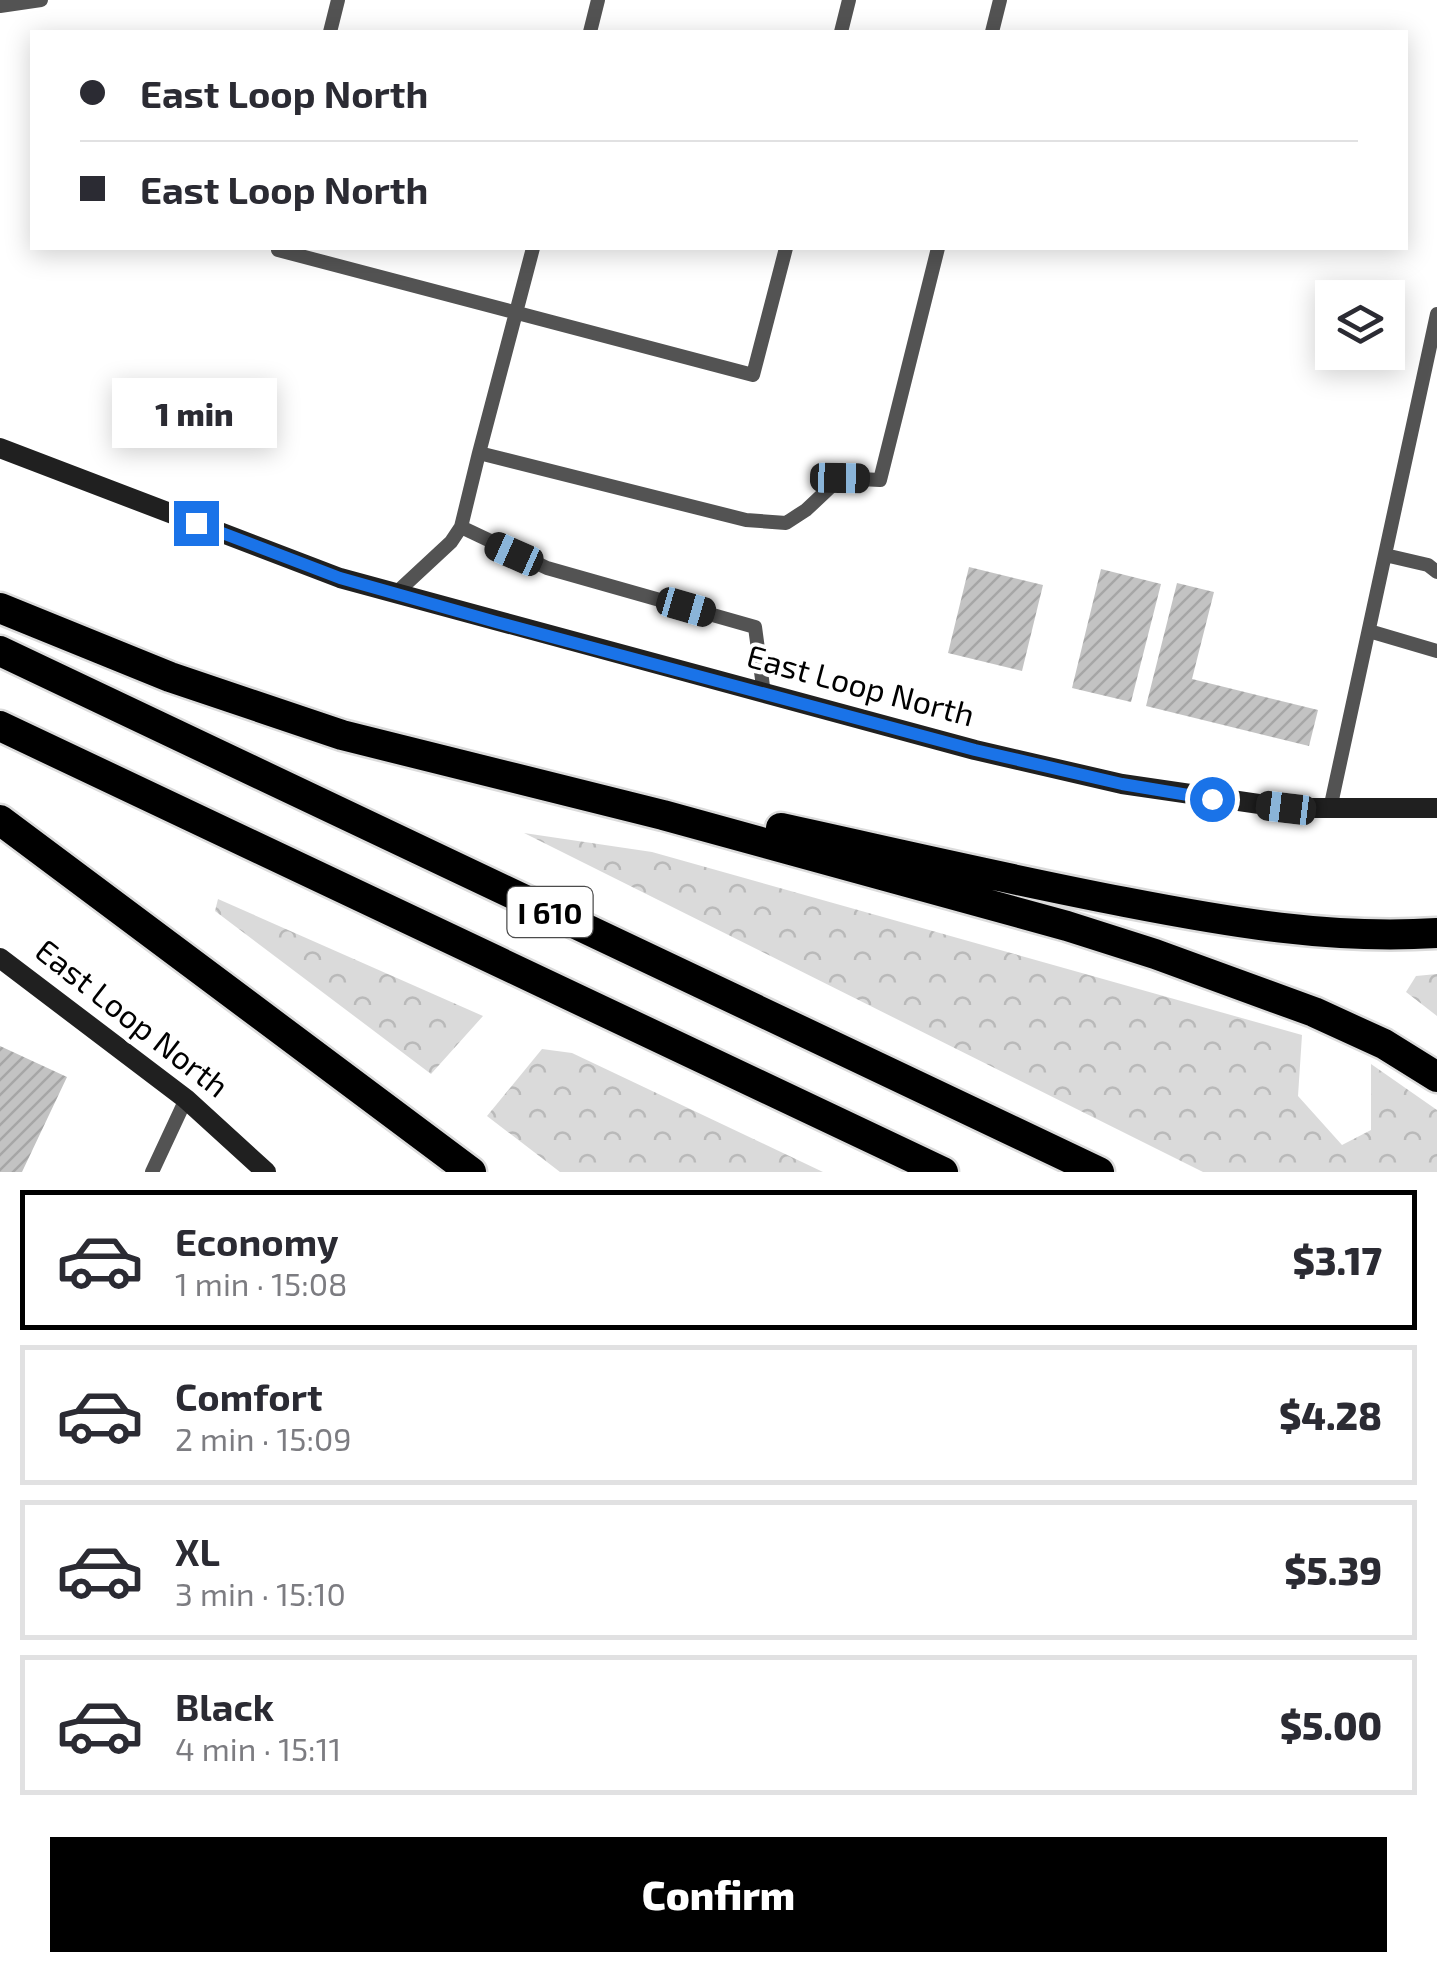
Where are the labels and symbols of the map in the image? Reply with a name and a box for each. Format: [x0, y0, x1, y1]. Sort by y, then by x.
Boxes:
callout: 1 min [114, 378, 278, 448]
car [810, 462, 870, 494]
route end [174, 501, 219, 546]
car [480, 528, 548, 580]
car [653, 584, 719, 630]
street label: East Loop North [743, 635, 979, 733]
route start [1190, 777, 1235, 822]
car [1254, 789, 1318, 827]
road number: I 610 [508, 887, 592, 937]
street label: East Loop North [29, 930, 237, 1104]

